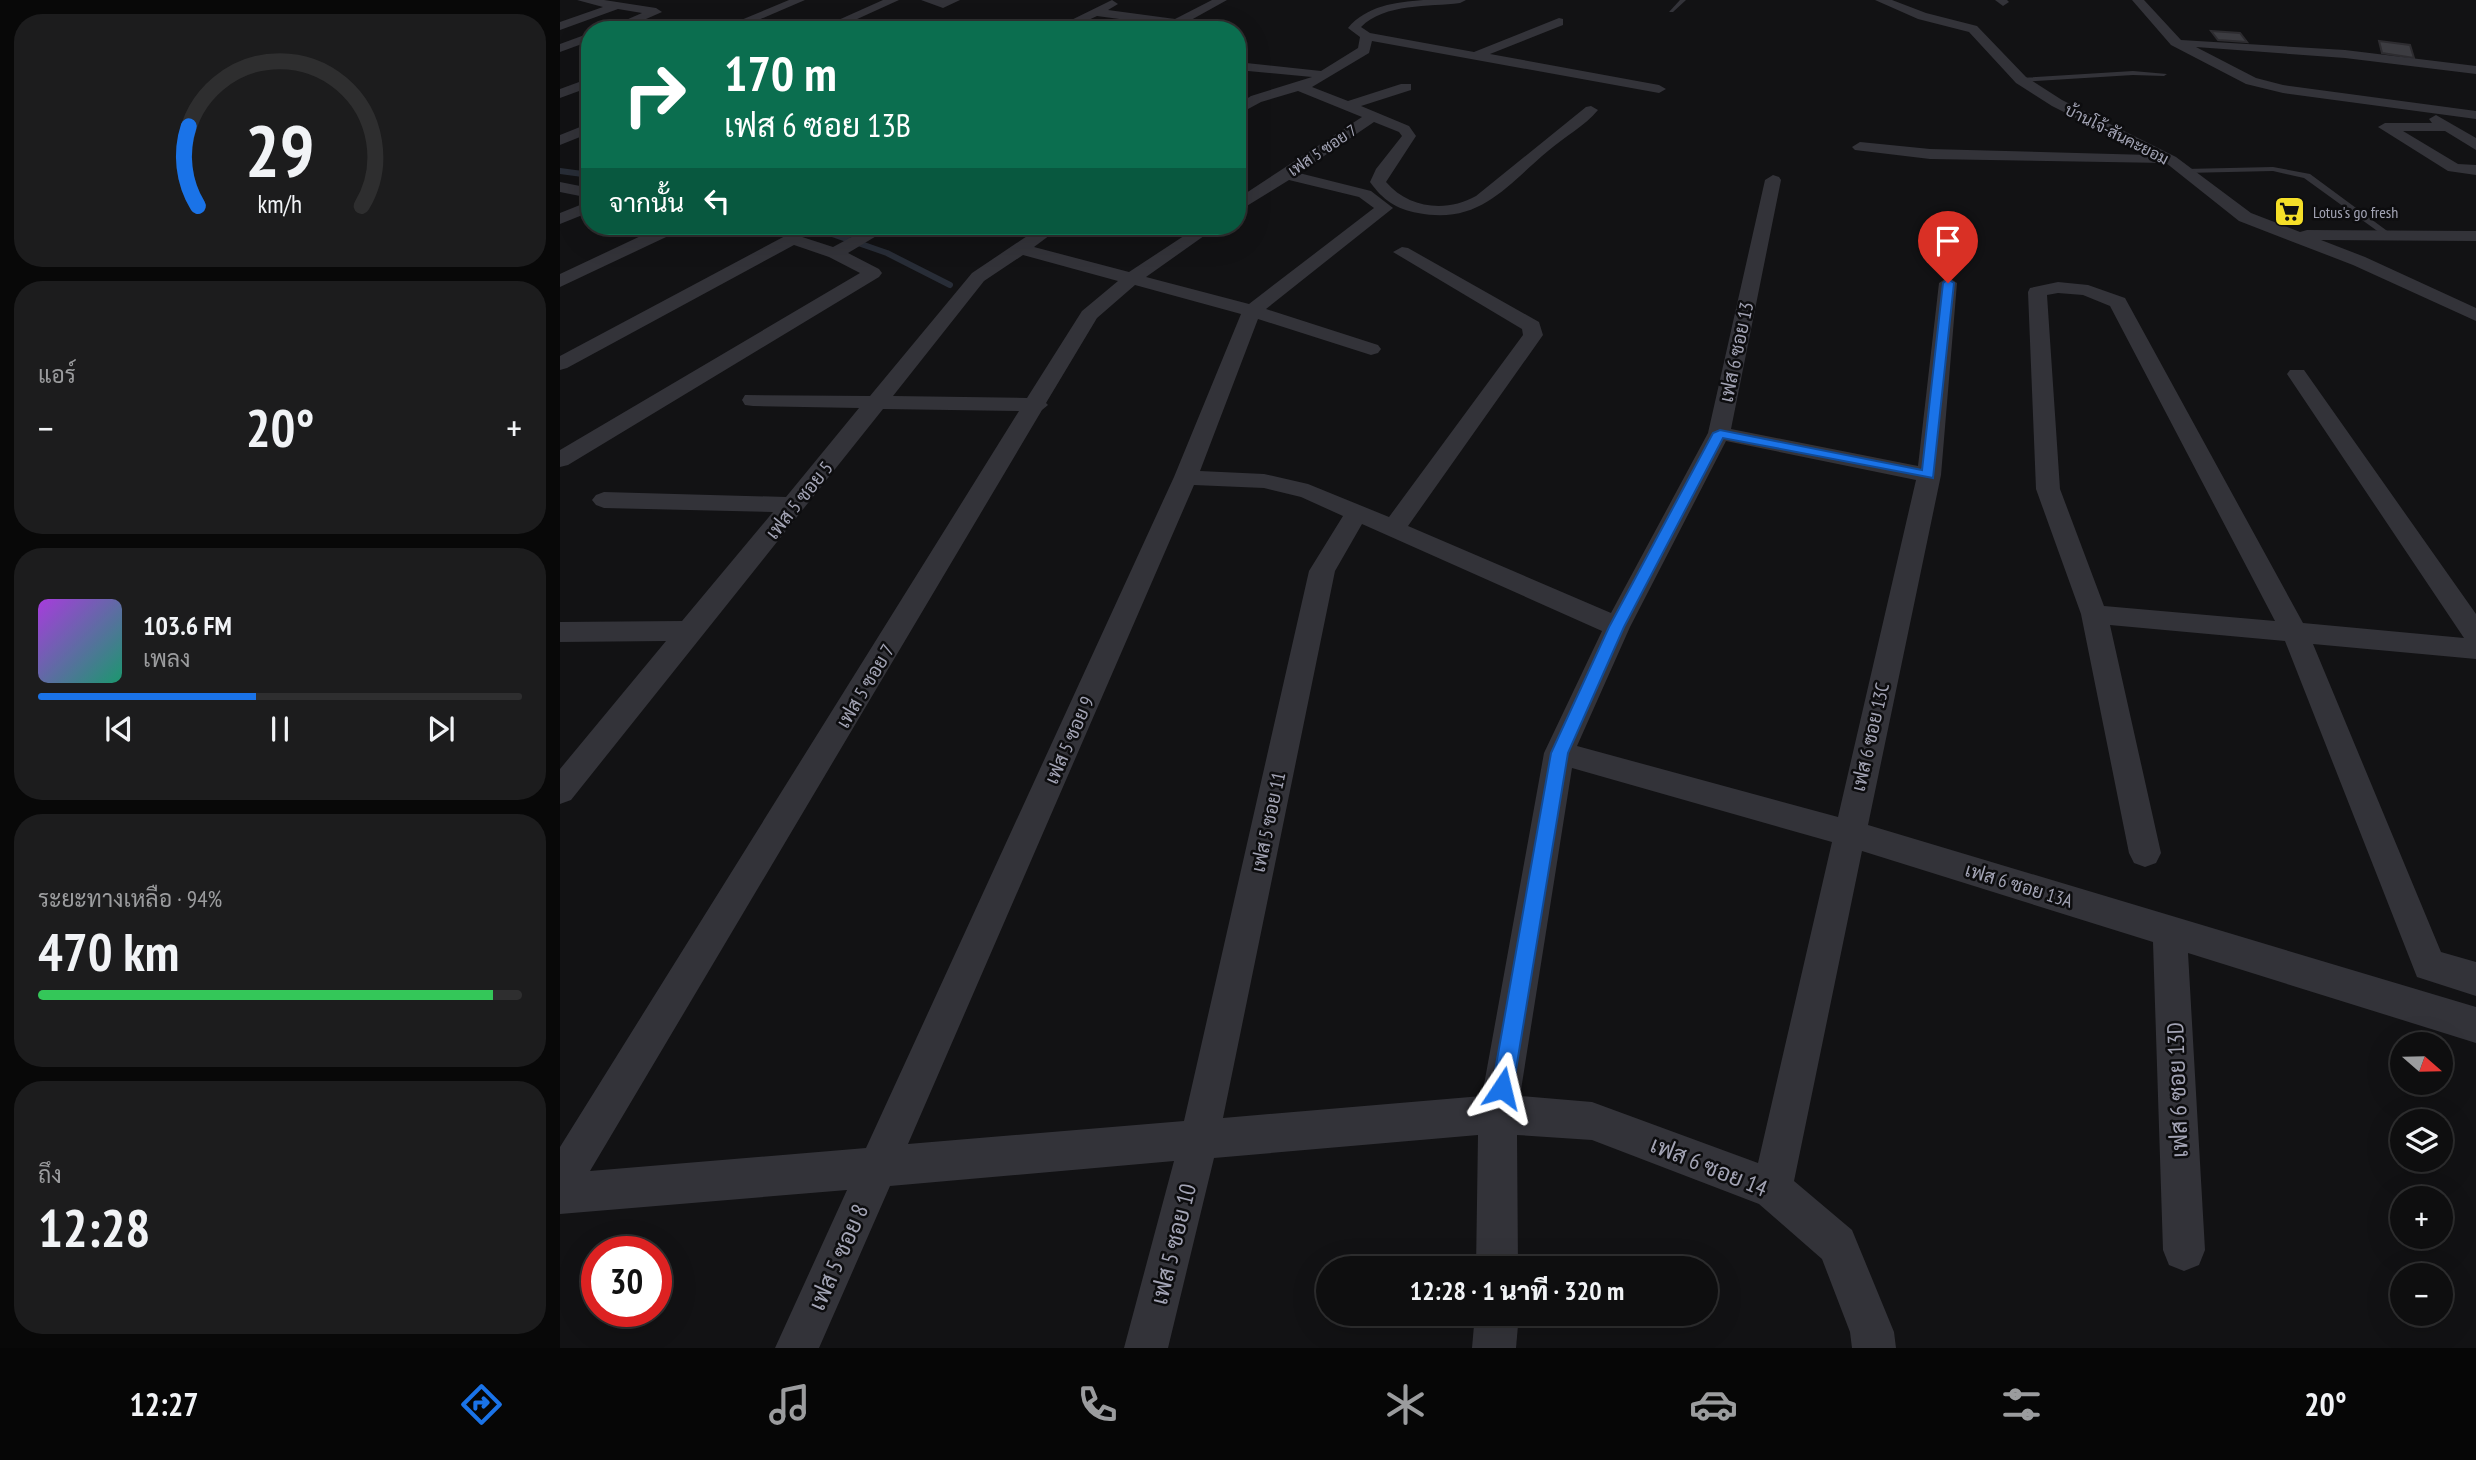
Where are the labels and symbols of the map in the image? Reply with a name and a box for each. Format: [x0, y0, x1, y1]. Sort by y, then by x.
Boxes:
street label: บ้านโจ้-สันคะยอม [2062, 98, 2173, 169]
street label: เฟส 5 ซอย 7 [1284, 120, 1360, 180]
supermarket icon: Lotus's go fresh [2273, 195, 2307, 229]
place label: Lotus's go fresh [2313, 202, 2398, 222]
pin [1918, 211, 1978, 283]
street label: เฟส 6 ซอย 13 [1714, 300, 1758, 404]
street label: เฟส 5 ซอย 5 [760, 456, 838, 544]
street label: เฟส 5 ซอย 7 [831, 640, 899, 732]
street label: เฟส 6 ซอย 13C [1846, 680, 1894, 794]
street label: เฟส 5 ซอย 9 [1039, 692, 1099, 788]
street label: เฟส 5 ซอย 11 [1246, 770, 1290, 874]
street label: เฟส 6 ซอย 13A [1962, 857, 2076, 913]
street label: เฟส 6 ซอย 13D [2160, 1022, 2194, 1158]
north arrow [2390, 1032, 2454, 1096]
position arrow [1465, 1051, 1539, 1125]
street label: เฟส 6 ซอย 14 [1646, 1129, 1772, 1203]
street label: เฟส 5 ซอย 10 [1144, 1181, 1202, 1307]
street label: เฟส 5 ซอย 8 [802, 1199, 874, 1315]
speed limit sign: 30 [581, 1236, 672, 1327]

